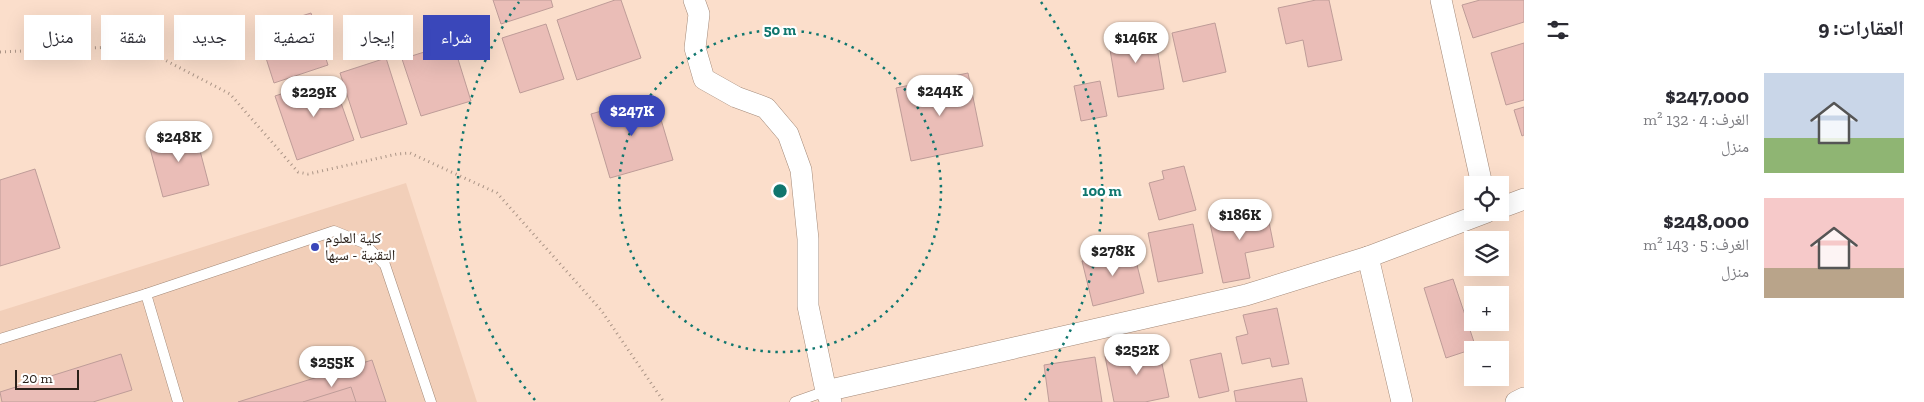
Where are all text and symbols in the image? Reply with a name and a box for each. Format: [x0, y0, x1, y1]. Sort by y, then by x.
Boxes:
chip: منزل [24, 15, 91, 60]
chip: شقة [101, 15, 164, 60]
chip: جديد [174, 15, 245, 60]
chip: تصفية [255, 15, 333, 60]
chip: إيجار [343, 15, 413, 60]
chip: شراء [423, 15, 490, 60]
text: العقارات: 9 [1818, 15, 1904, 40]
icon: filters [1544, 16, 1572, 44]
text: 50 m [764, 21, 796, 39]
pin: $146K [1101, 22, 1171, 64]
text: $146K [1115, 28, 1157, 47]
pin: $244K [905, 74, 975, 117]
pin: $229K [279, 76, 349, 118]
text: $244K [917, 81, 963, 100]
text: $229K [292, 82, 336, 101]
text: $247,000 [1665, 83, 1749, 108]
icon: home [1804, 93, 1864, 153]
pin: $247K [597, 94, 667, 137]
text: $247K [610, 101, 654, 120]
text: الغرف: 4 · 132 m² [1643, 110, 1749, 129]
pin: $248K [144, 120, 214, 163]
text: $248K [157, 127, 201, 146]
text: منزل [1721, 137, 1749, 156]
map controls [1464, 176, 1509, 386]
button: locate [1464, 176, 1509, 221]
centre of rings [771, 182, 789, 200]
text: 100 m [1082, 182, 1122, 200]
pin: $186K [1205, 198, 1275, 241]
text: $186K [1219, 205, 1261, 224]
text: $248,000 [1663, 208, 1749, 233]
icon: home [1804, 218, 1864, 278]
place label: كلية العلوم التقنية - سبها [325, 229, 395, 264]
button: layers [1464, 231, 1509, 276]
pin: $278K [1078, 234, 1148, 277]
text: الغرف: 5 · 143 m² [1643, 235, 1749, 254]
marker: كلية العلوم التقنية - سبها [309, 241, 321, 253]
text: $278K [1091, 241, 1135, 260]
text: منزل [1721, 262, 1749, 281]
button: + [1464, 286, 1509, 331]
pin: $252K [1102, 334, 1172, 376]
text: $252K [1115, 340, 1159, 359]
button: − [1464, 341, 1509, 386]
pin: $255K [297, 346, 367, 388]
text: $255K [310, 352, 354, 371]
scale bar [15, 367, 79, 390]
text: 20 m [22, 370, 53, 387]

